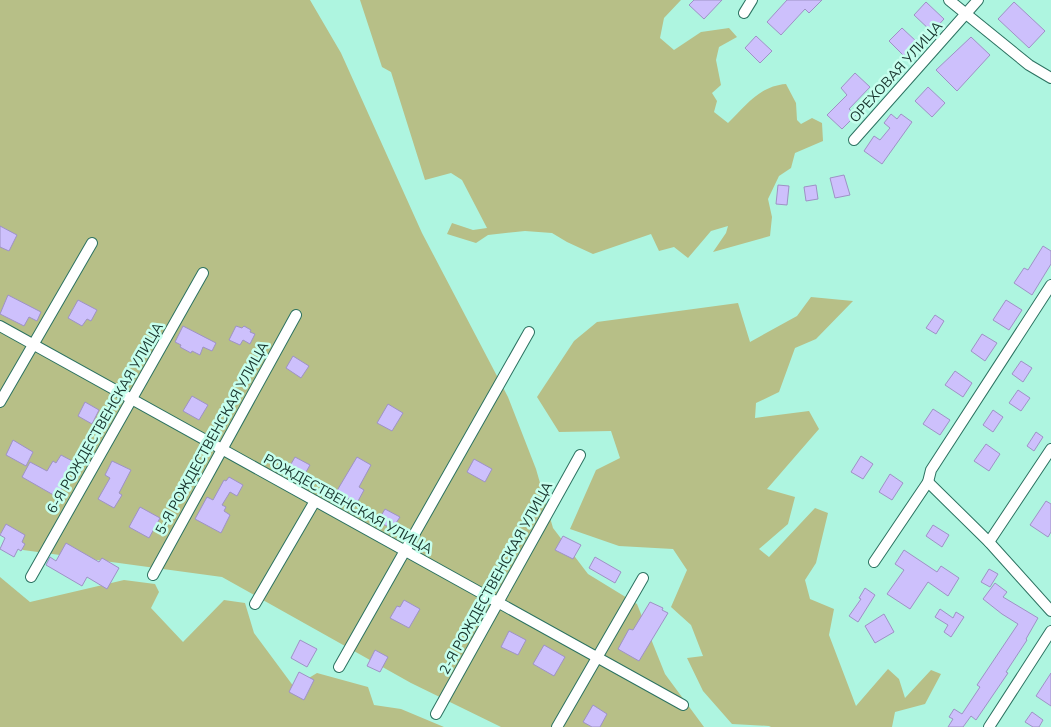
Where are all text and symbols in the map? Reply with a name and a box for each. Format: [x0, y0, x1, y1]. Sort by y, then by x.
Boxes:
street label: ОРЕХОВАЯ УЛИЦА [845, 17, 947, 127]
street label: 6-Я РОЖДЕСТВЕНСКАЯ УЛИЦА [42, 319, 168, 517]
street label: 5-Я РОЖДЕСТВЕНСКАЯ УЛИЦА [151, 338, 273, 538]
street label: РОЖДЕСТВЕНСКАЯ УЛИЦА [260, 450, 436, 558]
street label: 2-Я РОЖДЕСТВЕНСКАЯ УЛИЦА [435, 478, 557, 678]

